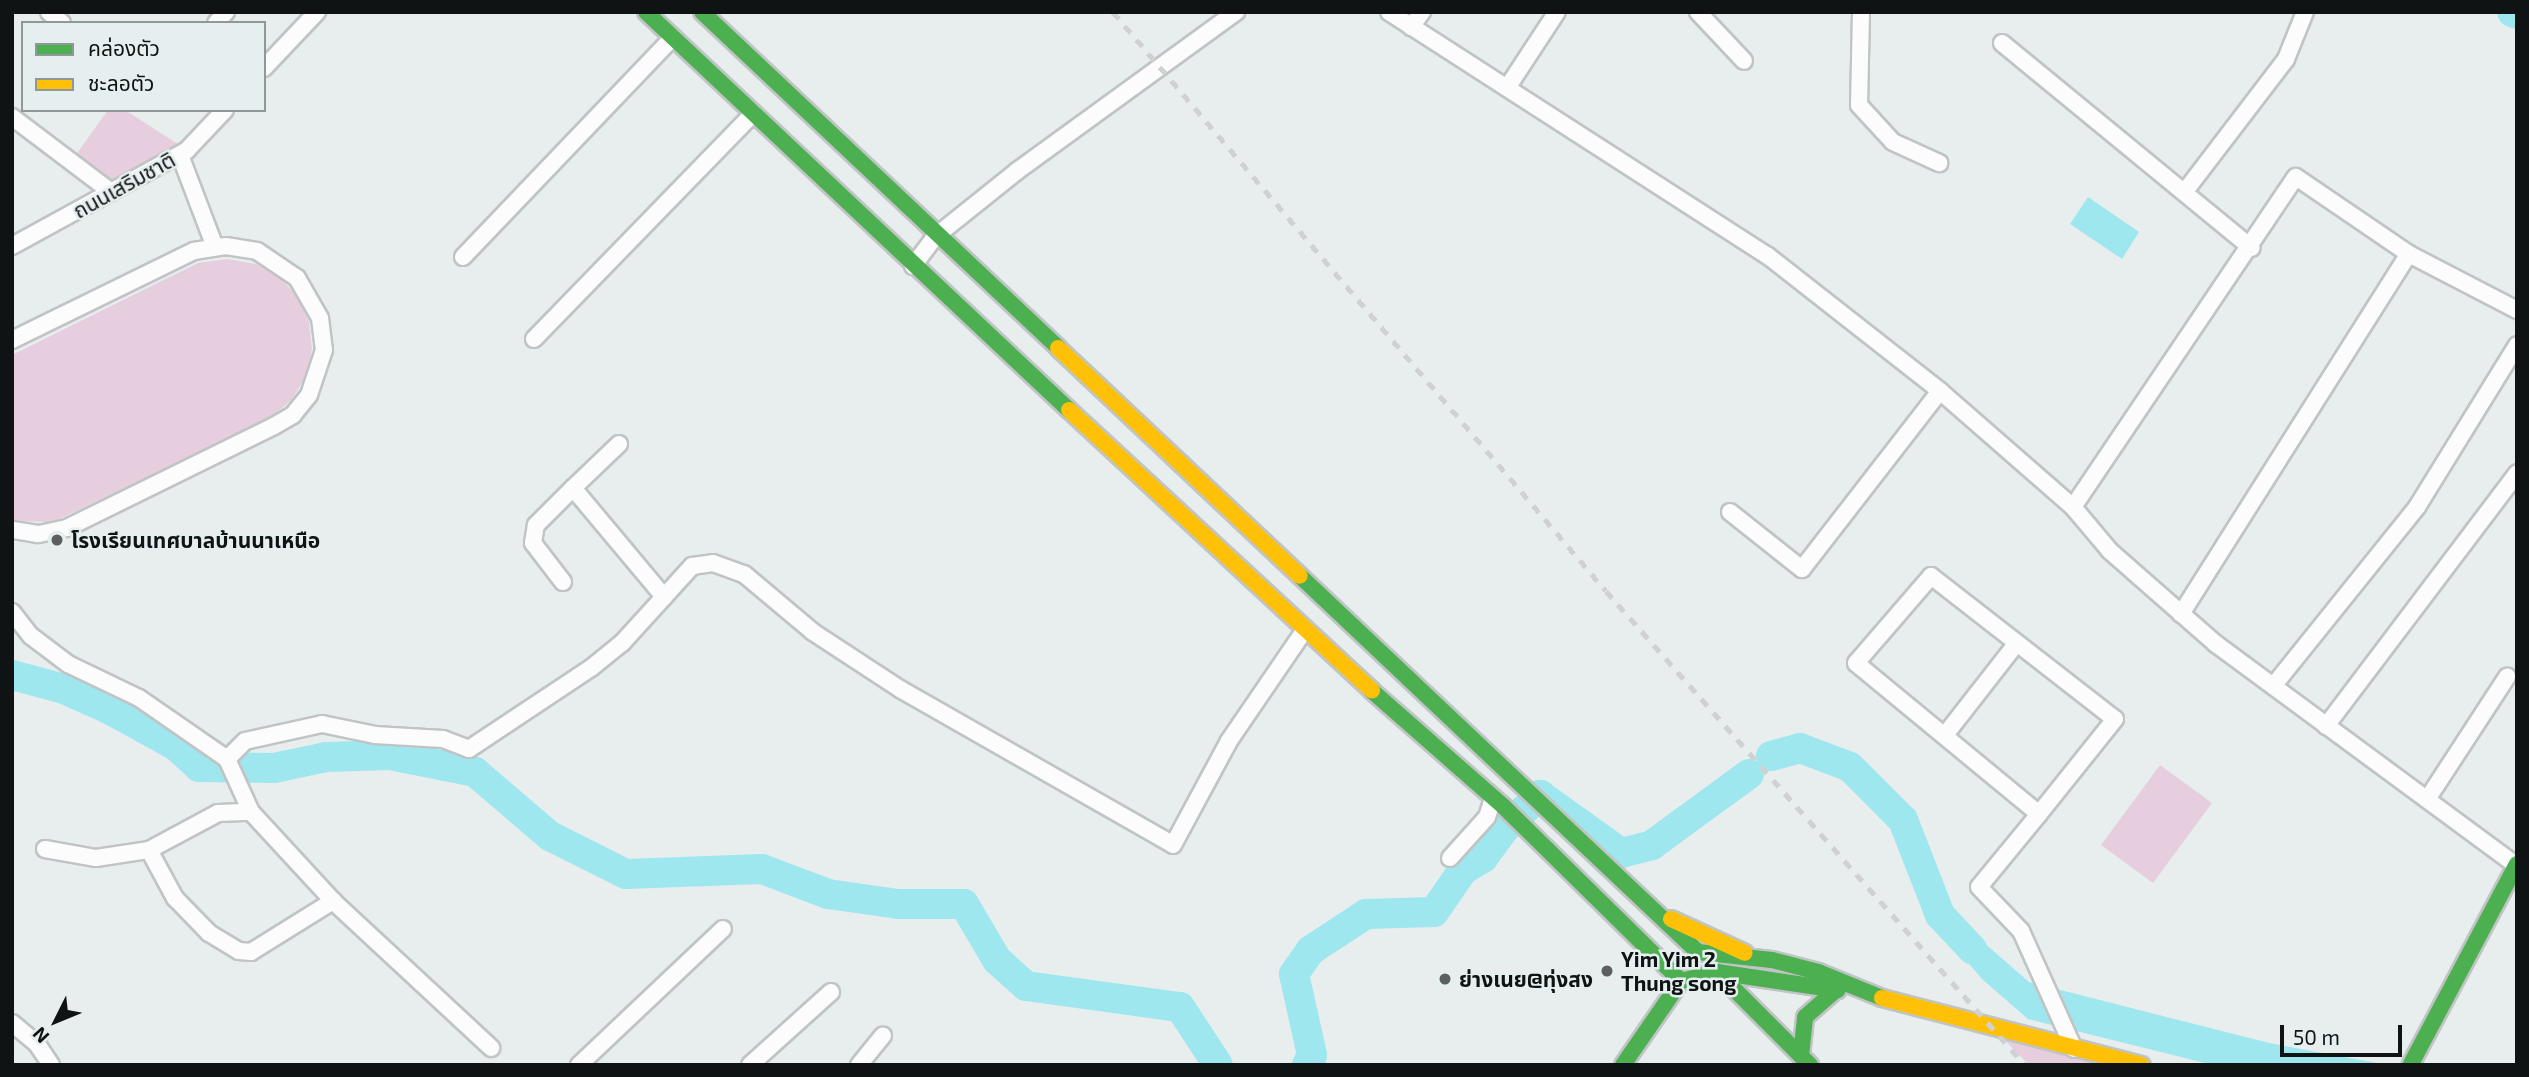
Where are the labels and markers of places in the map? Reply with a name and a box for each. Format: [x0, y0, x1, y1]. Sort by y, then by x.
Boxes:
place label: โรงเรียนเทศบาลบ้านนาเหนือ [71, 527, 320, 553]
marker: โรงเรียนเทศบาลบ้านนาเหนือ [49, 532, 65, 548]
place label: Yim Yim 2 Thung song [1621, 946, 1736, 996]
marker: Yim Yim 2 Thung song [1599, 963, 1615, 979]
place label: ย่างเนย@ทุ่งสง [1459, 966, 1593, 992]
marker: ย่างเนย@ทุ่งสง [1437, 971, 1453, 987]

